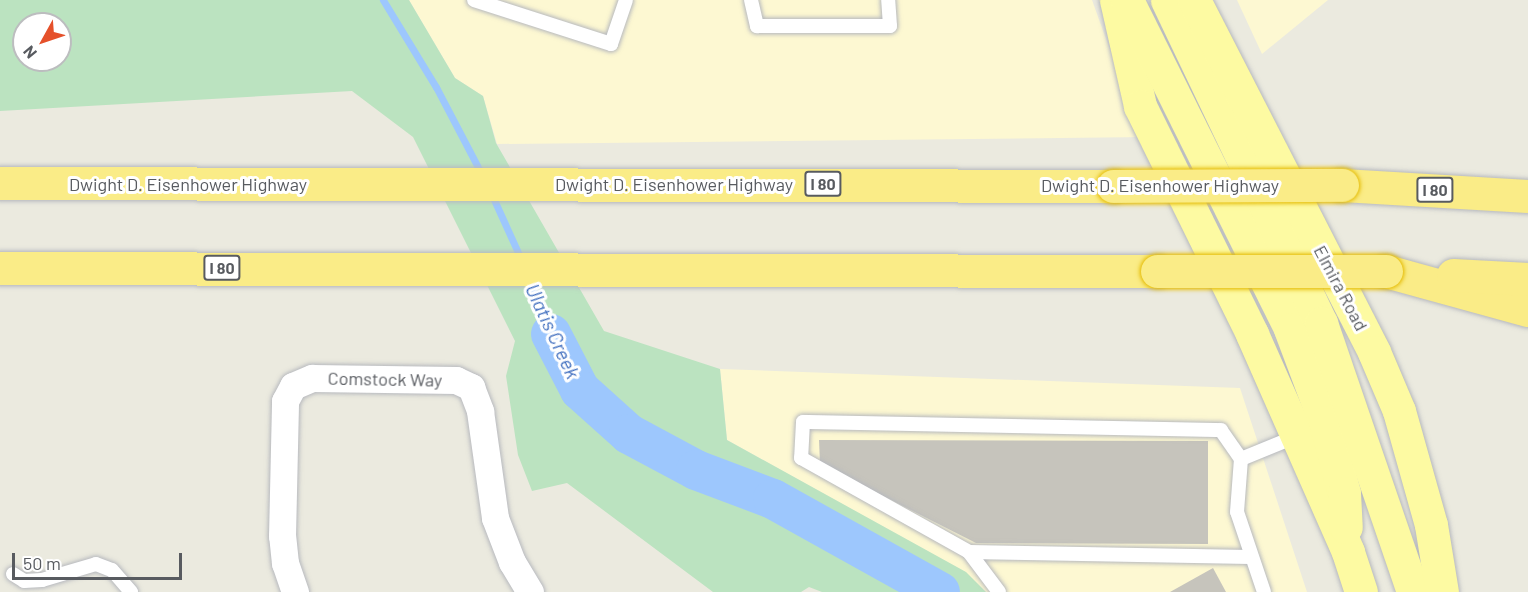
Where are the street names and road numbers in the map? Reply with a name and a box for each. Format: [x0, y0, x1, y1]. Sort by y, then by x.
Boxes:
road number: I 80 [804, 171, 842, 197]
street label: Dwight D. Eisenhower Highway [69, 173, 307, 195]
street label: Dwight D. Eisenhower Highway [555, 173, 793, 195]
street label: Dwight D. Eisenhower Highway [1041, 174, 1279, 196]
road number: I 80 [1416, 177, 1454, 203]
street label: Elmira Road [1309, 242, 1373, 334]
road number: I 80 [202, 255, 242, 281]
street label: Comstock Way [327, 367, 443, 391]

